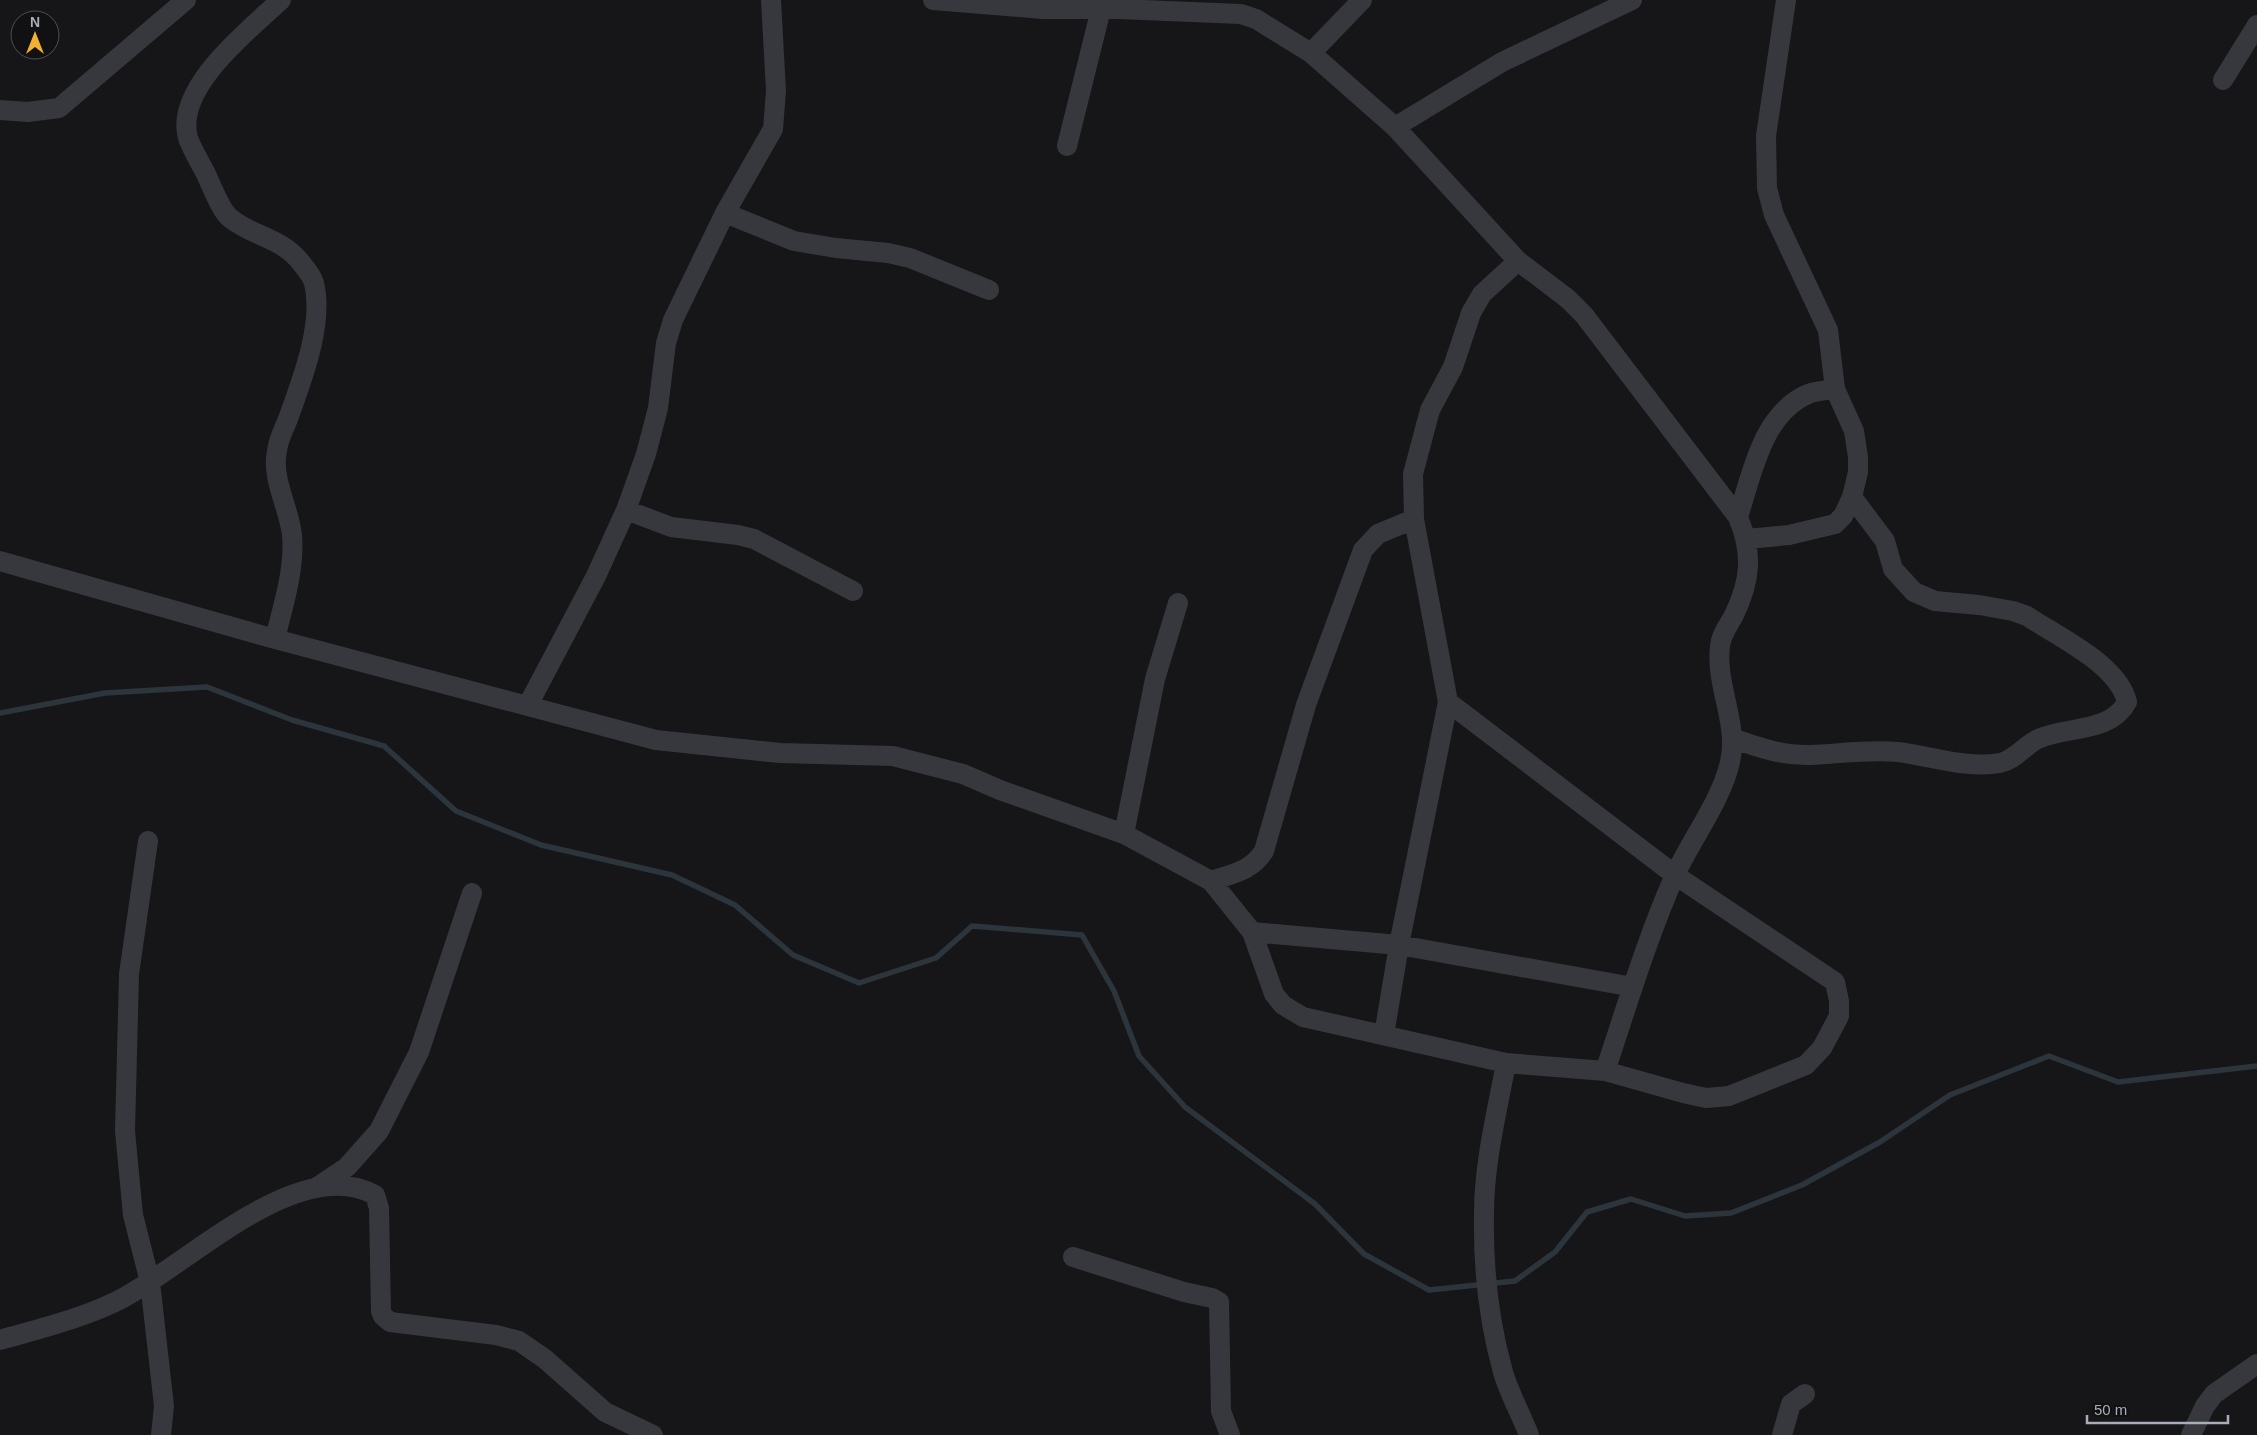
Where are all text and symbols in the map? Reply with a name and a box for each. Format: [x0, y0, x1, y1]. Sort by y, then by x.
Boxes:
north arrow [10, 10, 60, 60]
text: N [30, 14, 40, 30]
scale bar [2087, 1392, 2228, 1424]
text: 50 m [2094, 1401, 2127, 1418]

